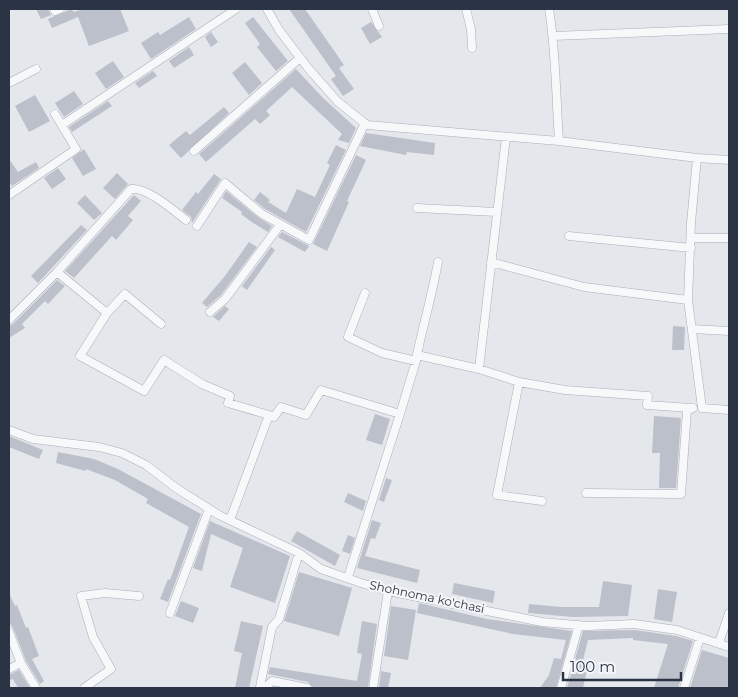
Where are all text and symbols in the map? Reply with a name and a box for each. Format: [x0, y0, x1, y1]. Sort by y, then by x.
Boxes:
street label: Shohnoma ko'chasi [368, 577, 486, 616]
scale bar [563, 650, 680, 682]
text: 100 m [570, 657, 615, 676]

